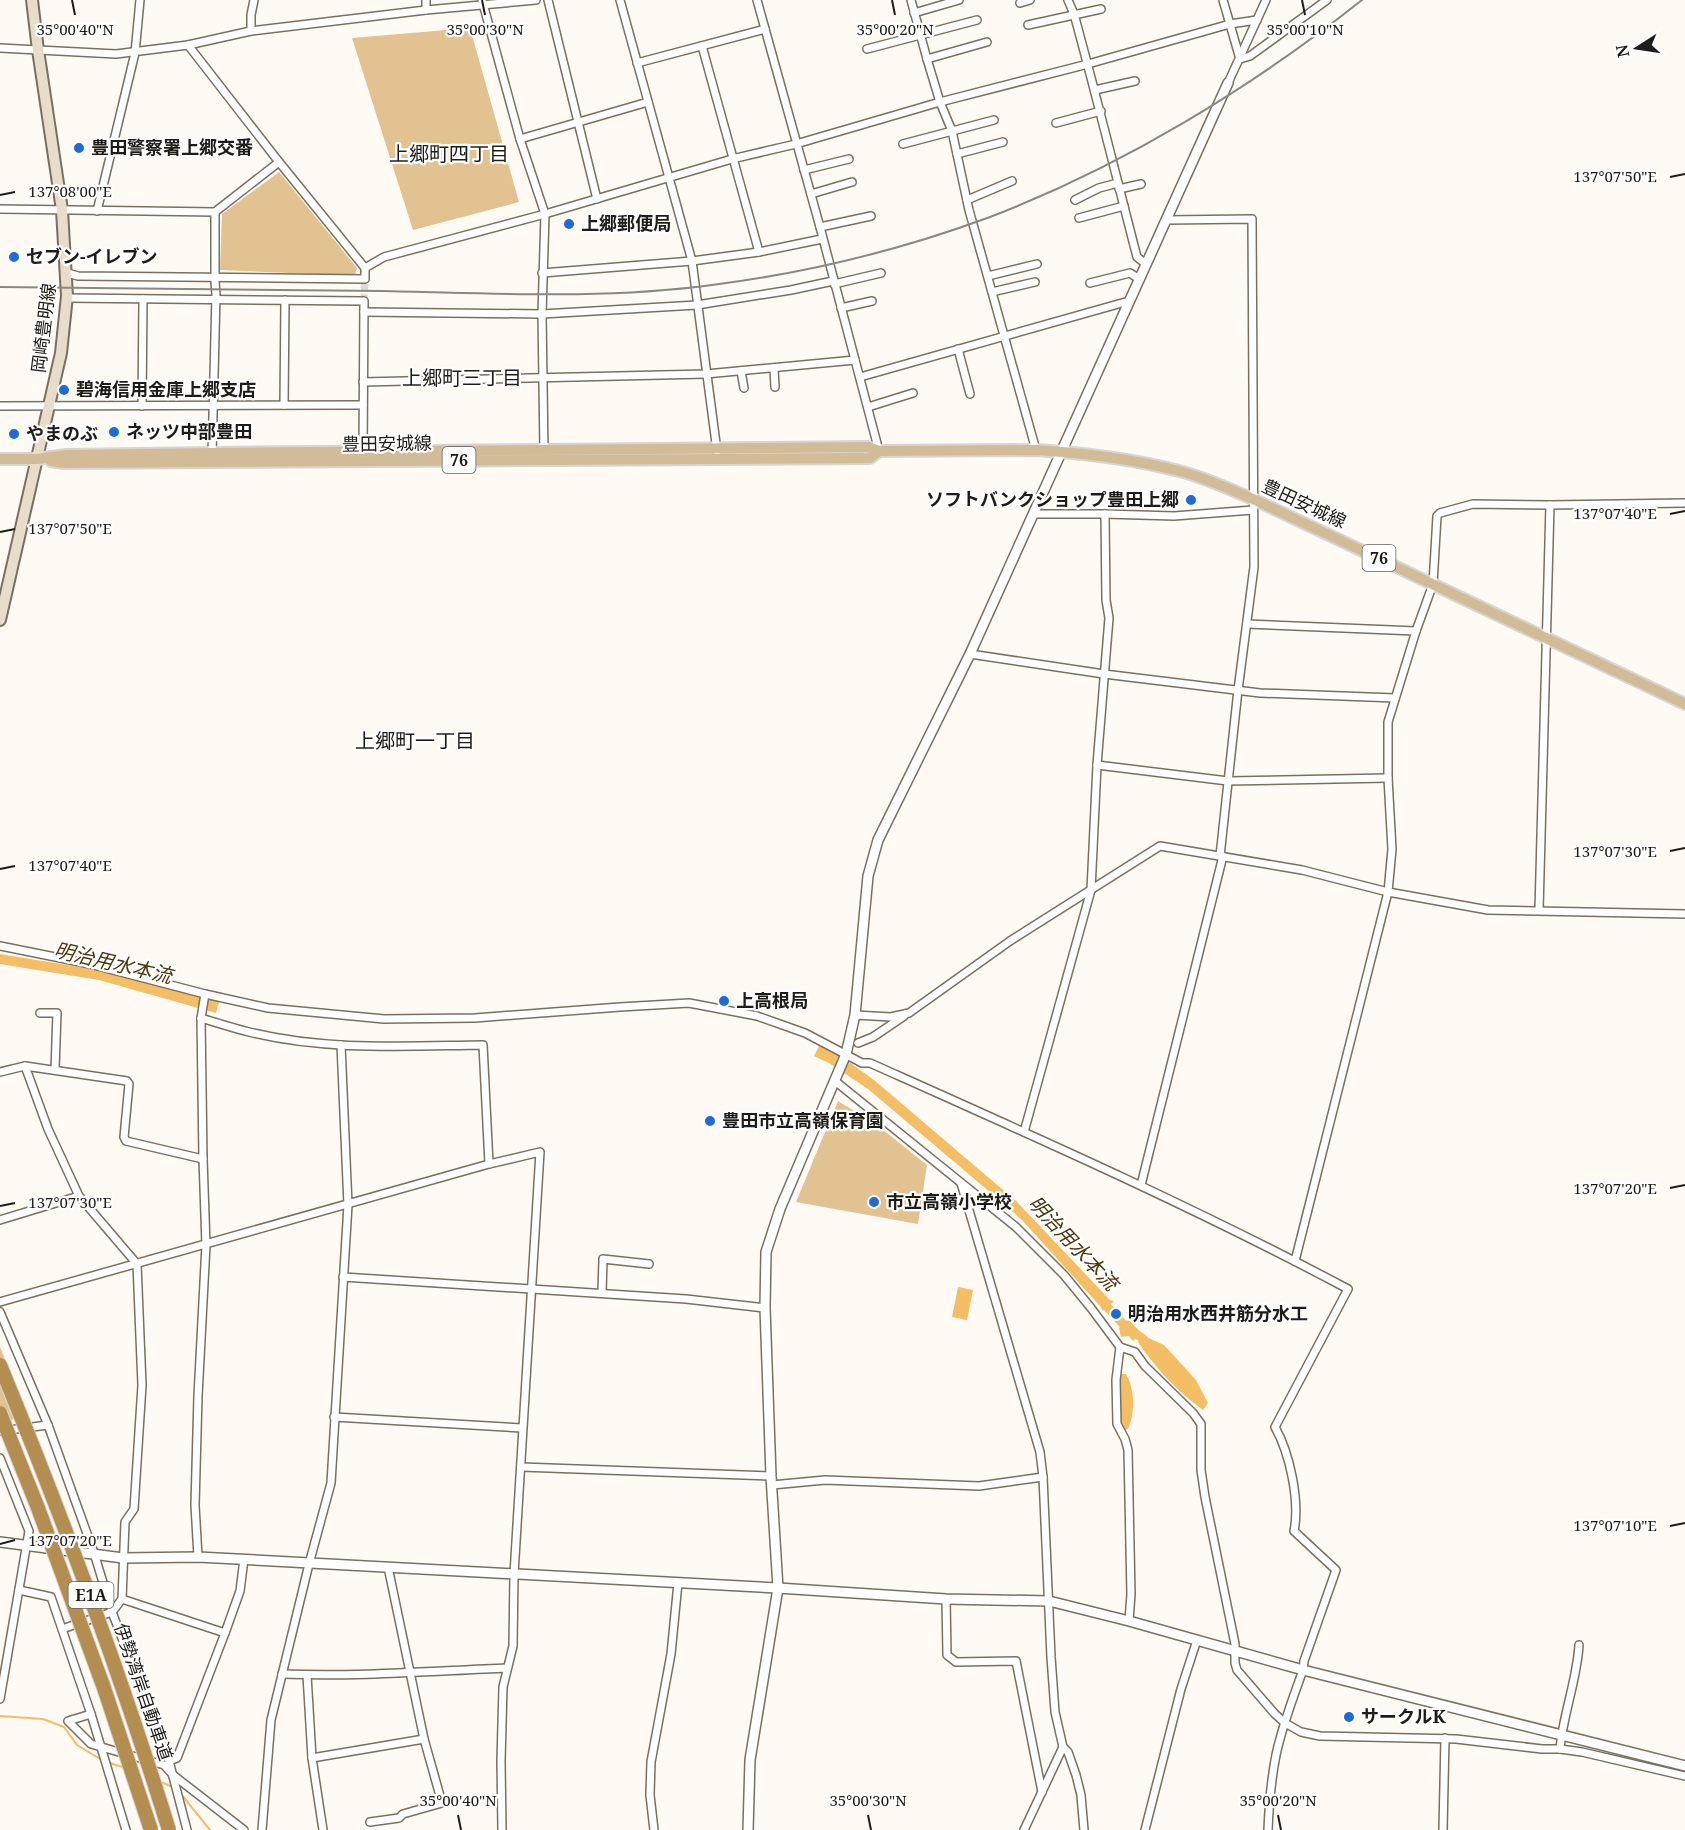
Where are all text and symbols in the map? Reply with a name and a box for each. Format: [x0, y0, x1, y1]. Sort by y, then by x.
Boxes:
north arrow [1607, 18, 1667, 78]
text: 35°00'40"N [36, 19, 114, 39]
text: 35°00'30"N [446, 19, 524, 39]
text: 35°00'20"N [856, 19, 934, 39]
text: 35°00'10"N [1266, 19, 1344, 39]
text: N [1610, 42, 1634, 60]
place label: 豊田警察署上郷交番 [91, 135, 253, 159]
district label: 上郷町四丁目 [389, 140, 509, 167]
marker: 豊田警察署上郷交番 [72, 141, 86, 155]
text: 137°07'50"E [1573, 166, 1657, 186]
text: 137°08'00"E [28, 181, 112, 201]
place label: 上郷郵便局 [581, 211, 671, 235]
marker: 上郷郵便局 [562, 217, 576, 231]
place label: セブン-イレブン [26, 244, 158, 268]
marker: セブン-イレブン [7, 250, 21, 264]
street label: 岡崎豊明線 [26, 282, 60, 374]
district label: 上郷町三丁目 [402, 364, 522, 391]
place label: 碧海信用金庫上郷支店 [76, 377, 256, 401]
marker: 碧海信用金庫上郷支店 [57, 383, 71, 397]
place label: ネッツ中部豊田 [126, 419, 252, 443]
place label: やまのぶ [26, 421, 98, 445]
marker: ネッツ中部豊田 [107, 425, 121, 439]
marker: やまのぶ [7, 427, 21, 441]
street label: 豊田安城線 [342, 430, 432, 456]
road number: 76 [442, 447, 476, 473]
street label: 豊田安城線 [1259, 473, 1350, 533]
place label: ソフトバンクショップ豊田上郷 [926, 487, 1179, 511]
marker: ソフトバンクショップ豊田上郷 [1184, 493, 1198, 507]
text: 137°07'40"E [1573, 503, 1657, 523]
text: 137°07'50"E [28, 518, 112, 538]
road number: 76 [1362, 545, 1396, 571]
district label: 上郷町一丁目 [355, 727, 475, 754]
text: 137°07'30"E [1573, 841, 1657, 861]
text: 137°07'40"E [28, 855, 112, 875]
water label: 明治用水本流 [52, 936, 178, 990]
place label: 上高根局 [736, 988, 808, 1012]
marker: 上高根局 [717, 994, 731, 1008]
place label: 豊田市立高嶺保育園 [722, 1108, 884, 1132]
marker: 豊田市立高嶺保育園 [703, 1114, 717, 1128]
text: 137°07'20"E [1573, 1178, 1657, 1198]
place label: 市立高嶺小学校 [886, 1189, 1012, 1213]
water label: 明治用水本流 [1023, 1190, 1126, 1298]
text: 137°07'30"E [28, 1192, 112, 1212]
marker: 市立高嶺小学校 [867, 1195, 881, 1209]
place label: 明治用水西井筋分水工 [1128, 1301, 1308, 1325]
marker: 明治用水西井筋分水工 [1109, 1307, 1123, 1321]
text: 137°07'10"E [1573, 1515, 1657, 1535]
text: 137°07'20"E [28, 1530, 112, 1550]
road number: E1A [68, 1582, 113, 1608]
street label: 伊勢湾岸自動車道 [109, 1620, 179, 1764]
place label: サークルK [1361, 1704, 1446, 1728]
marker: サークルK [1342, 1710, 1356, 1724]
text: 35°00'40"N [419, 1790, 497, 1810]
text: 35°00'30"N [829, 1790, 907, 1810]
text: 35°00'20"N [1239, 1790, 1317, 1810]

